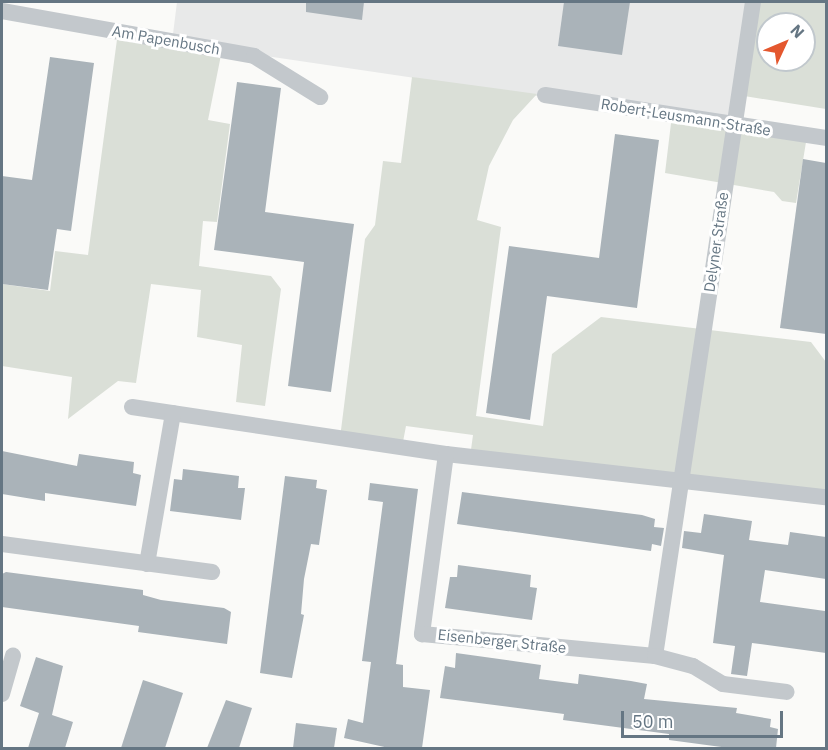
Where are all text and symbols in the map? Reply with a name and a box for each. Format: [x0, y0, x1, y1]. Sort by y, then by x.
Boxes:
north arrow [756, 12, 816, 72]
text: N [786, 20, 809, 42]
street label: Am Papenbusch [111, 22, 221, 58]
street label: Robert-Leusmann-Straße [600, 95, 772, 139]
street label: Delyner Straße [700, 191, 732, 293]
street label: Eisenberger Straße [437, 625, 567, 657]
scale bar [624, 699, 786, 737]
text: 50 m [632, 710, 674, 733]

